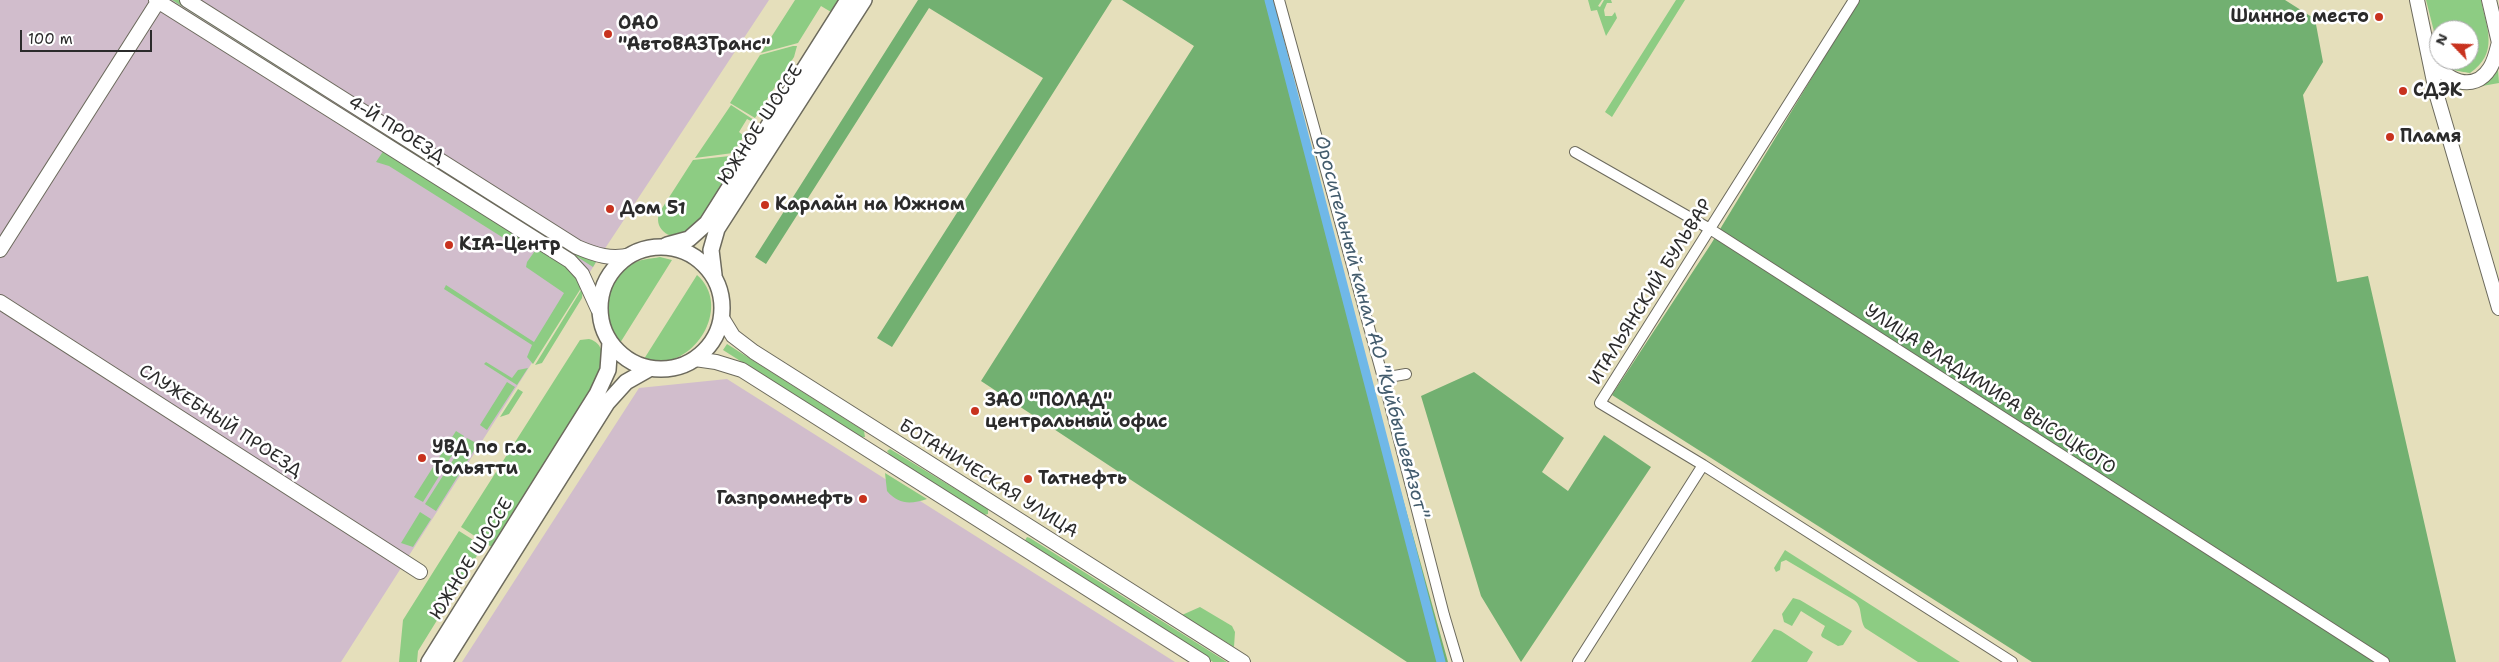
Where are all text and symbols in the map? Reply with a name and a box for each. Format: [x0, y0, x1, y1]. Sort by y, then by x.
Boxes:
place label: Шинное место [2230, 6, 2369, 28]
marker: Шинное место [2373, 11, 2385, 23]
place label: ОАО "АвтоВАЗТранс" [618, 13, 771, 56]
scale bar [22, 20, 155, 52]
north arrow [2429, 20, 2479, 70]
marker: ОАО "АвтоВАЗТранс" [602, 28, 614, 40]
text: 100 m [28, 29, 73, 49]
text: N [2431, 31, 2452, 48]
street label: ЮЖНОЕ ШОССЕ [714, 61, 808, 189]
place label: СДЭК [2413, 80, 2462, 102]
marker: СДЭК [2397, 85, 2409, 97]
street label: 4-Й ПРОЕЗД [344, 92, 448, 168]
place label: Пламя [2400, 126, 2461, 148]
marker: Пламя [2384, 131, 2396, 143]
water label: Оросительный канал АО "КуйбышевАзот" [1309, 133, 1433, 521]
place label: Карлайн на Южном [775, 194, 965, 216]
street label: ИТАЛЬЯНСКИЙ БУЛЬВАР [1585, 195, 1717, 389]
place label: Дом 51 [620, 198, 686, 220]
marker: Карлайн на Южном [759, 199, 771, 211]
marker: Дом 51 [604, 203, 616, 215]
place label: KIA-Центр [459, 234, 561, 256]
marker: KIA-Центр [443, 239, 455, 251]
street label: УЛИЦА ВЛАДИМИРА ВЫСОЦКОГО [1860, 301, 2120, 479]
street label: СЛУЖЕБНЫЙ ПРОЕЗД [134, 360, 306, 482]
place label: ЗАО "ПОЛАД" центральный офис [985, 390, 1168, 432]
marker: ЗАО "ПОЛАД" центральный офис [969, 405, 981, 417]
street label: БОТАНИЧЕСКАЯ УЛИЦА [895, 415, 1081, 543]
place label: УВД по г.о. Тольятти [432, 437, 532, 479]
marker: УВД по г.о. Тольятти [416, 452, 428, 464]
place label: Татнефть [1038, 468, 1127, 490]
marker: Татнефть [1022, 473, 1034, 485]
place label: Газпромнефть [716, 488, 853, 510]
marker: Газпромнефть [857, 493, 869, 505]
street label: ЮЖНОЕ ШОССЕ [426, 494, 518, 624]

